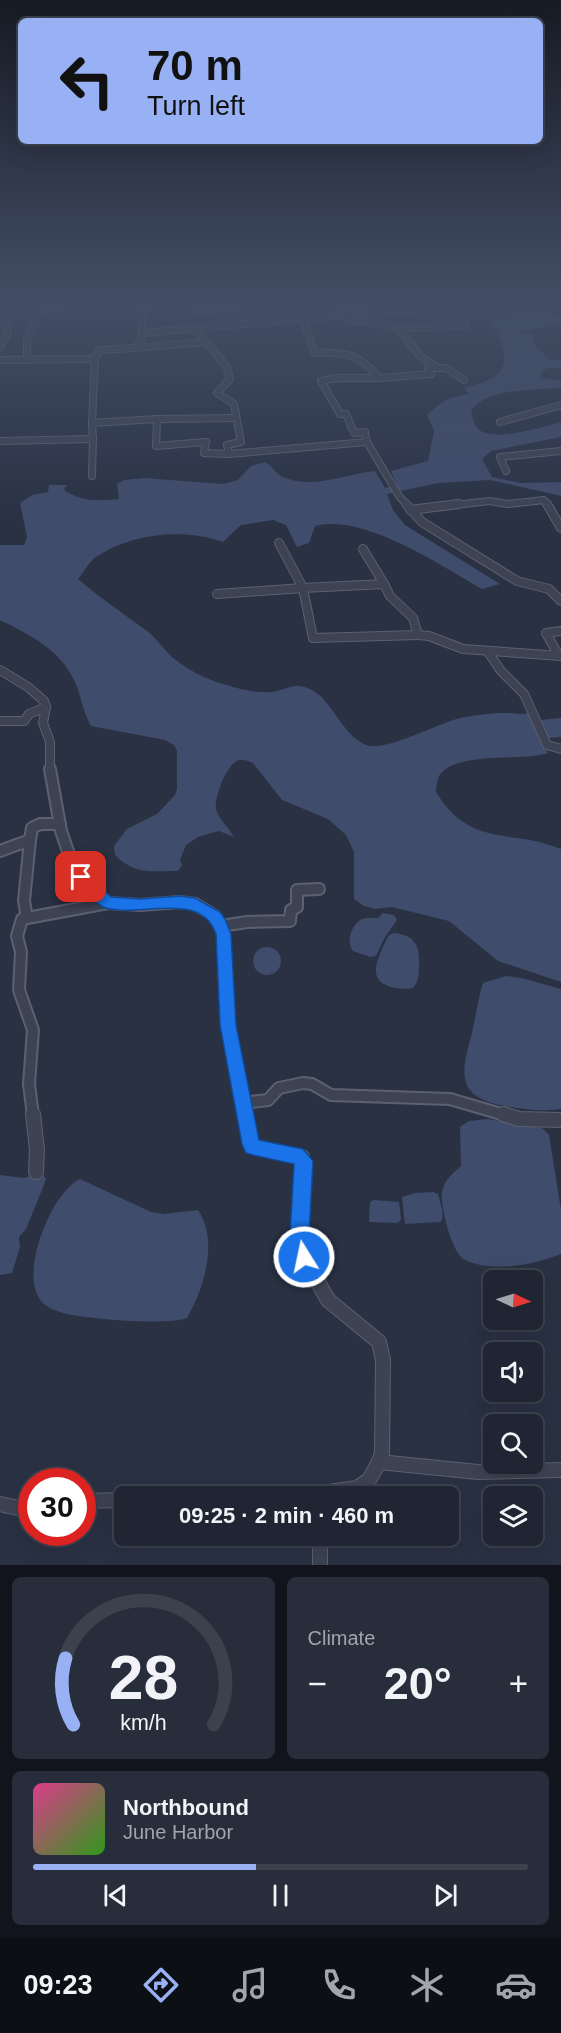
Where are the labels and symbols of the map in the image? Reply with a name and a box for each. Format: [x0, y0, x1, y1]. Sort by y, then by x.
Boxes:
pin [55, 851, 106, 902]
position arrow [272, 1225, 336, 1289]
north arrow [483, 1270, 543, 1330]
speed limit sign: 30 [18, 1468, 96, 1546]

